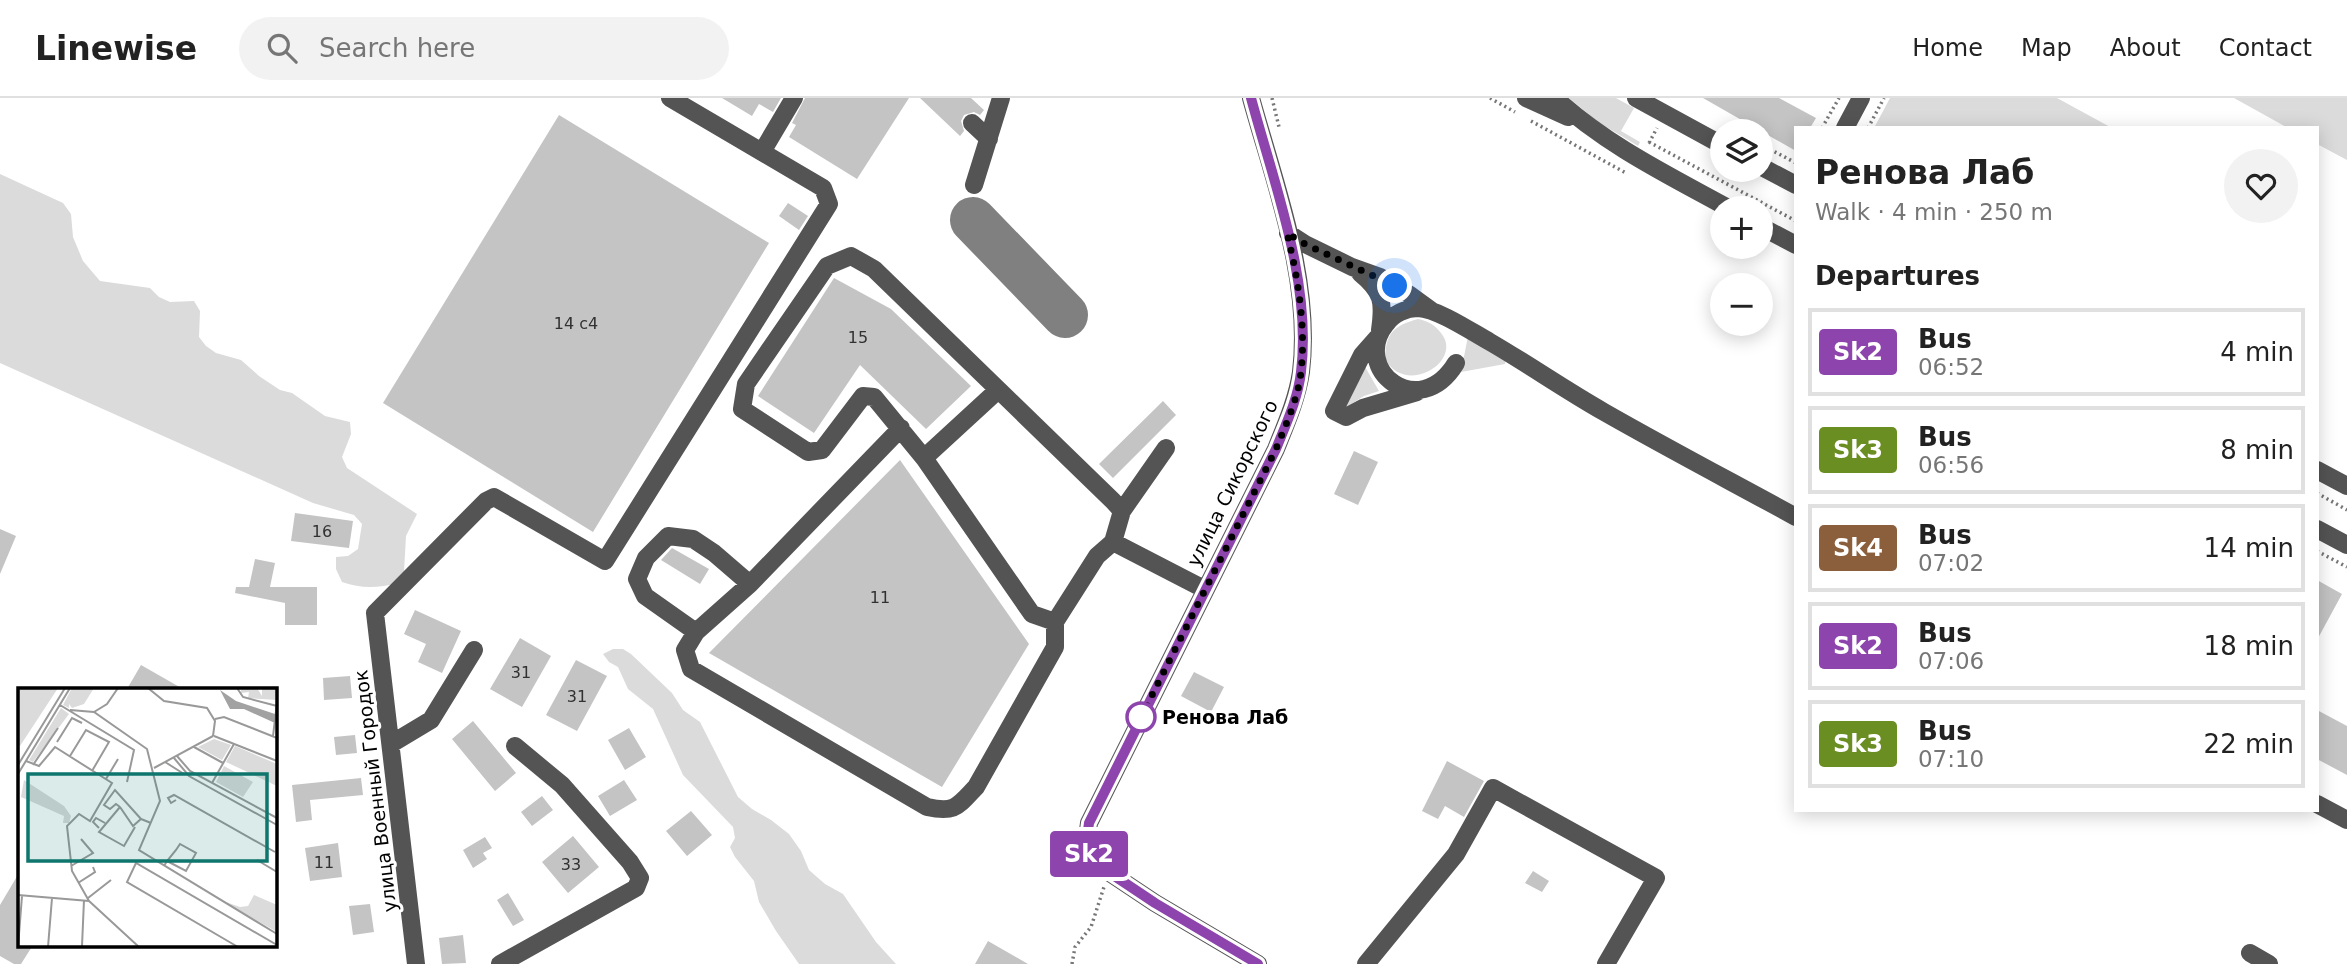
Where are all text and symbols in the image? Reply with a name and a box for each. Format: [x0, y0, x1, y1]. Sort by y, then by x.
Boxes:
search box [239, 17, 729, 80]
text: Linewise [35, 29, 197, 68]
icon: search [263, 29, 301, 67]
text: Search here [319, 33, 475, 63]
text: Home [1912, 34, 1983, 62]
text: Map [2021, 34, 2072, 62]
text: About [2110, 34, 2181, 62]
text: Contact [2219, 34, 2312, 62]
map controls [1710, 119, 1773, 336]
button: layers [1710, 119, 1773, 182]
button: heart [2224, 149, 2298, 223]
text: Ренова Лаб [1815, 153, 2034, 192]
button: + [1710, 196, 1773, 259]
text: Walk · 4 min · 250 m [1815, 199, 2053, 225]
text: Departures [1815, 261, 1980, 291]
your location [1377, 268, 1412, 303]
button: − [1710, 273, 1773, 336]
house number: 14 с4 [554, 314, 598, 333]
text: Bus [1918, 324, 1972, 354]
house number: 15 [848, 328, 868, 347]
text: 4 min [2220, 337, 2294, 367]
text: Sk2 [1833, 338, 1883, 366]
text: 06:52 [1918, 354, 1984, 380]
street label: улица Сикорского [1182, 396, 1282, 570]
text: Bus [1918, 422, 1972, 452]
text: 8 min [2220, 435, 2294, 465]
text: Sk3 [1833, 436, 1883, 464]
text: 06:56 [1918, 452, 1984, 478]
text: Bus [1918, 520, 1972, 550]
house number: 16 [312, 522, 332, 541]
text: 14 min [2204, 533, 2294, 563]
text: Sk4 [1833, 534, 1883, 562]
text: 07:02 [1918, 550, 1984, 576]
house number: 11 [870, 588, 890, 607]
text: Bus [1918, 618, 1972, 648]
text: 18 min [2204, 631, 2294, 661]
text: Sk2 [1833, 632, 1883, 660]
text: 07:06 [1918, 648, 1984, 674]
house number: 31 [511, 663, 531, 682]
street label: улица Военный Городок [349, 669, 401, 913]
house number: 31 [567, 687, 587, 706]
inset map [18, 688, 276, 946]
marker: Ренова Лаб [1126, 702, 1156, 732]
place label: Ренова Лаб [1162, 706, 1288, 728]
text: Bus [1918, 716, 1972, 746]
text: 22 min [2204, 729, 2294, 759]
text: Sk3 [1833, 730, 1883, 758]
text: 07:10 [1918, 746, 1984, 772]
line badge: Sk2 [1049, 831, 1129, 877]
text: Sk2 [1064, 840, 1114, 868]
house number: 11 [314, 853, 334, 872]
house number: 33 [561, 855, 581, 874]

